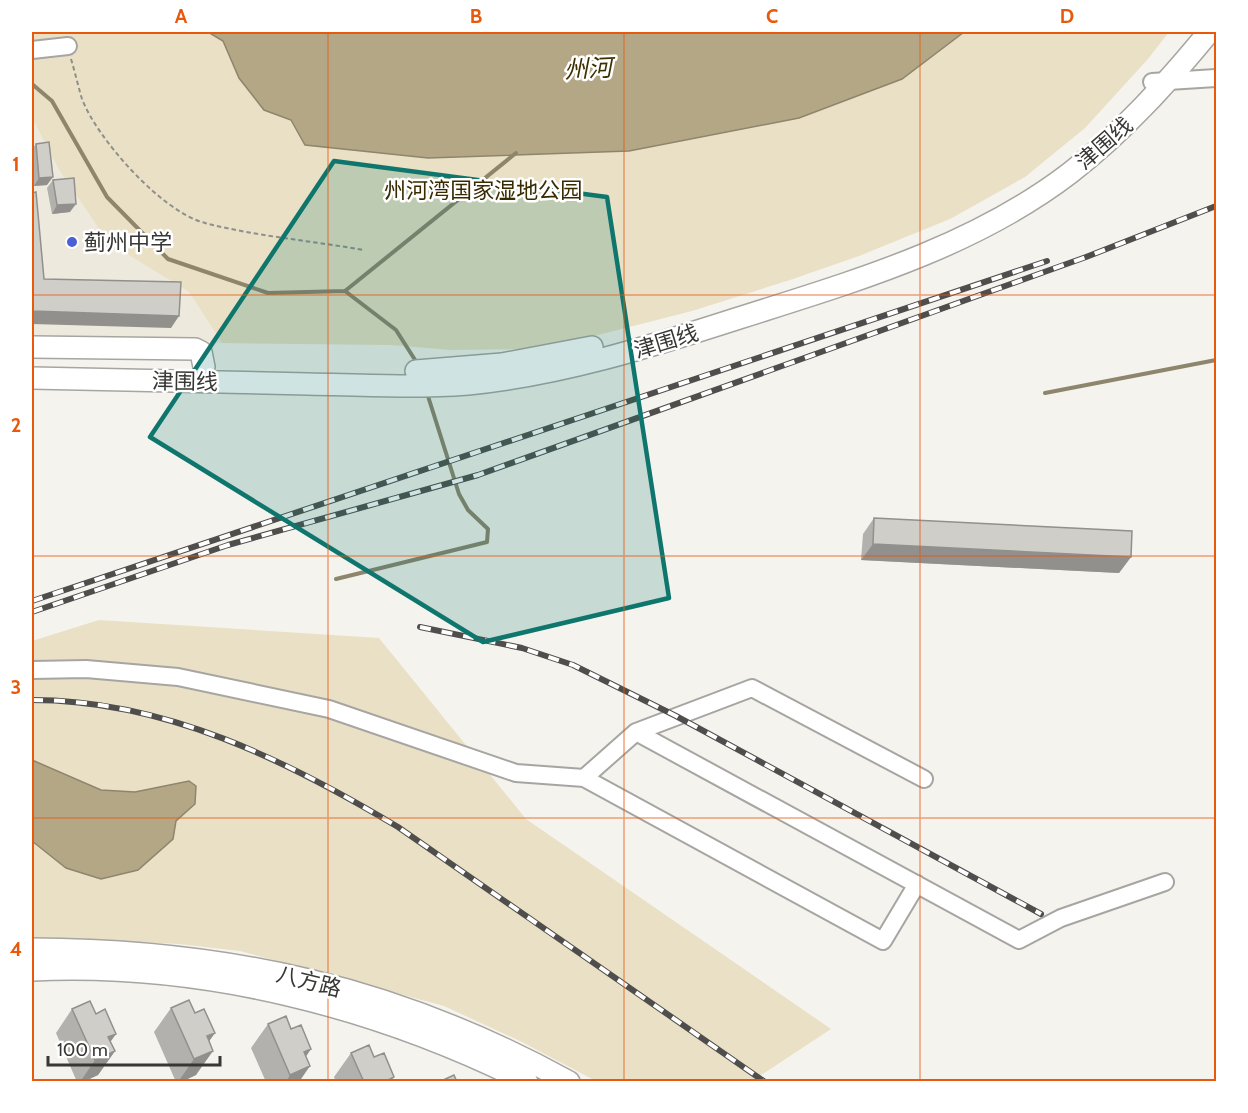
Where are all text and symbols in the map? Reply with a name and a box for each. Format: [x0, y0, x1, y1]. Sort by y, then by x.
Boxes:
text: A [175, 4, 188, 28]
text: B [470, 4, 482, 28]
text: C [766, 4, 778, 28]
text: D [1060, 4, 1074, 28]
water label: 州河 [563, 53, 617, 84]
street label: 津围线 [1071, 112, 1138, 175]
text: 1 [12, 152, 20, 176]
park label: 州河湾国家湿地公园 [384, 177, 582, 204]
place label: 蓟州中学 [84, 229, 172, 256]
marker: 蓟州中学 [65, 235, 79, 249]
street label: 津围线 [631, 319, 702, 364]
street label: 津围线 [152, 367, 218, 396]
text: 2 [11, 413, 21, 437]
text: 3 [11, 675, 21, 699]
text: 4 [10, 937, 22, 961]
street label: 八方路 [274, 960, 344, 1003]
scale bar [48, 1029, 220, 1067]
text: 100 m [57, 1039, 108, 1061]

